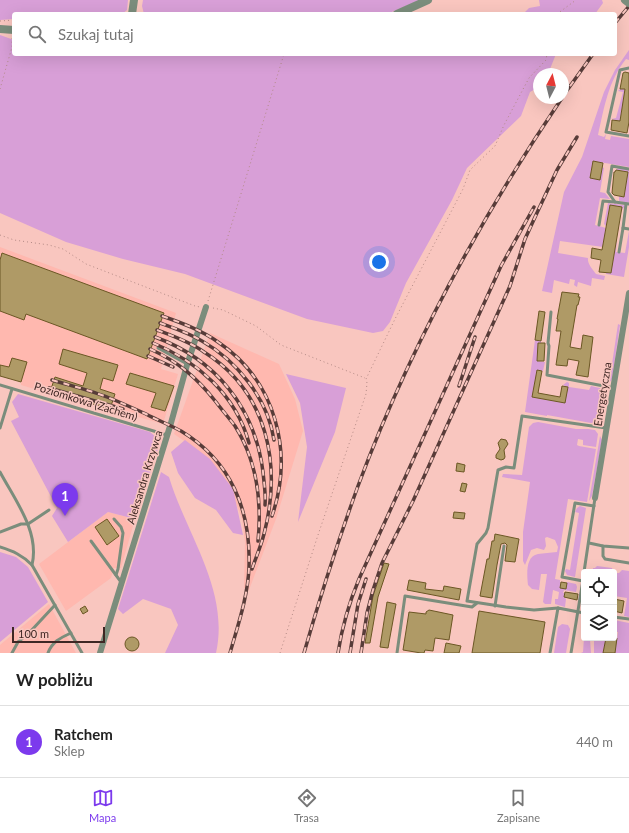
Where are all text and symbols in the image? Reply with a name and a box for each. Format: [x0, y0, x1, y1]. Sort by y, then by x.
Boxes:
search box [12, 12, 617, 56]
icon: search [26, 23, 48, 45]
text: Szukaj tutaj [58, 25, 134, 43]
north arrow [533, 68, 569, 104]
your location [369, 252, 389, 272]
street label: Energetyczna [591, 361, 613, 427]
street label: Poziomkowa (Zachem) [33, 379, 139, 423]
street label: Aleksandra Krzywca [124, 429, 164, 525]
pin: 1 [52, 483, 78, 516]
map controls [581, 569, 617, 641]
button: locate [581, 569, 617, 605]
button: layers [581, 605, 617, 641]
scale bar [12, 625, 105, 644]
text: 100 m [18, 627, 49, 640]
text: W pobliżu [16, 669, 93, 690]
text: Ratchem [54, 725, 113, 743]
text: 1 [25, 734, 33, 750]
text: 440 m [576, 734, 613, 750]
text: Sklep [54, 743, 85, 759]
tab: Mapa [89, 787, 116, 824]
tab: Trasa [294, 787, 319, 824]
tab: Zapisane [497, 787, 540, 824]

